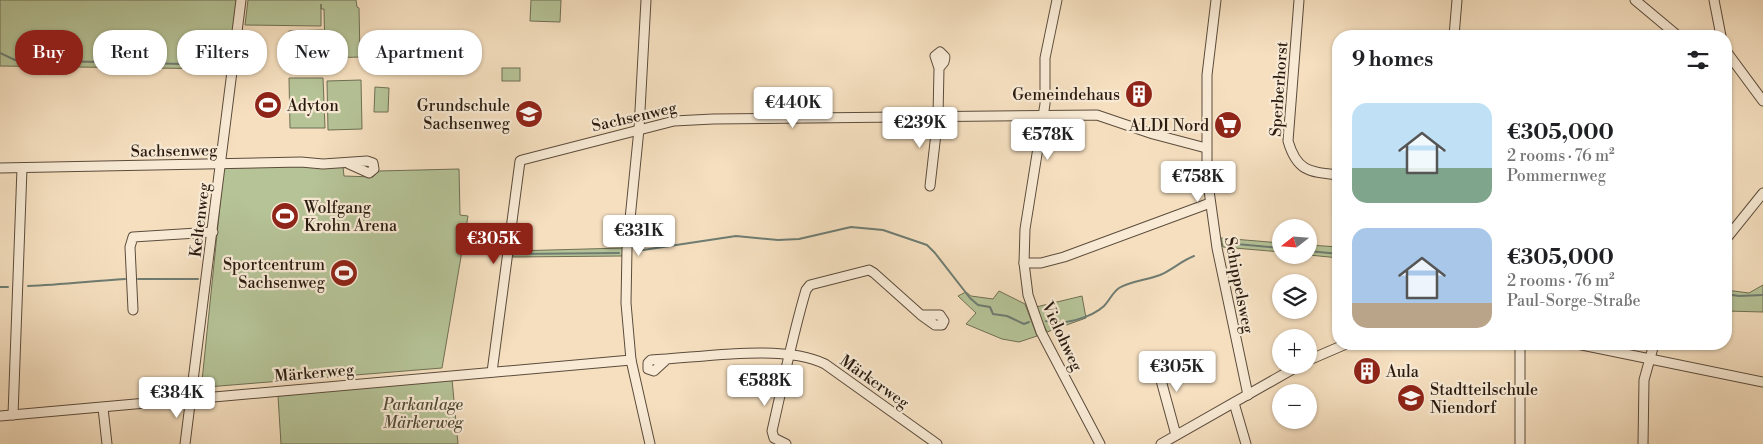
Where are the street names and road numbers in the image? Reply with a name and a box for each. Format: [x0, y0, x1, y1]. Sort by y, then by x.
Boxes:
street label: Sperberhorst [1266, 40, 1292, 137]
street label: Sachsenweg [590, 97, 679, 136]
street label: Sachsenweg [131, 140, 218, 162]
street label: Keltenweg [186, 181, 215, 258]
street label: Schippelsweg [1220, 235, 1258, 336]
street label: Vielohweg [1037, 298, 1087, 375]
street label: Märkerweg [836, 351, 914, 413]
street label: Märkerweg [273, 359, 356, 386]

